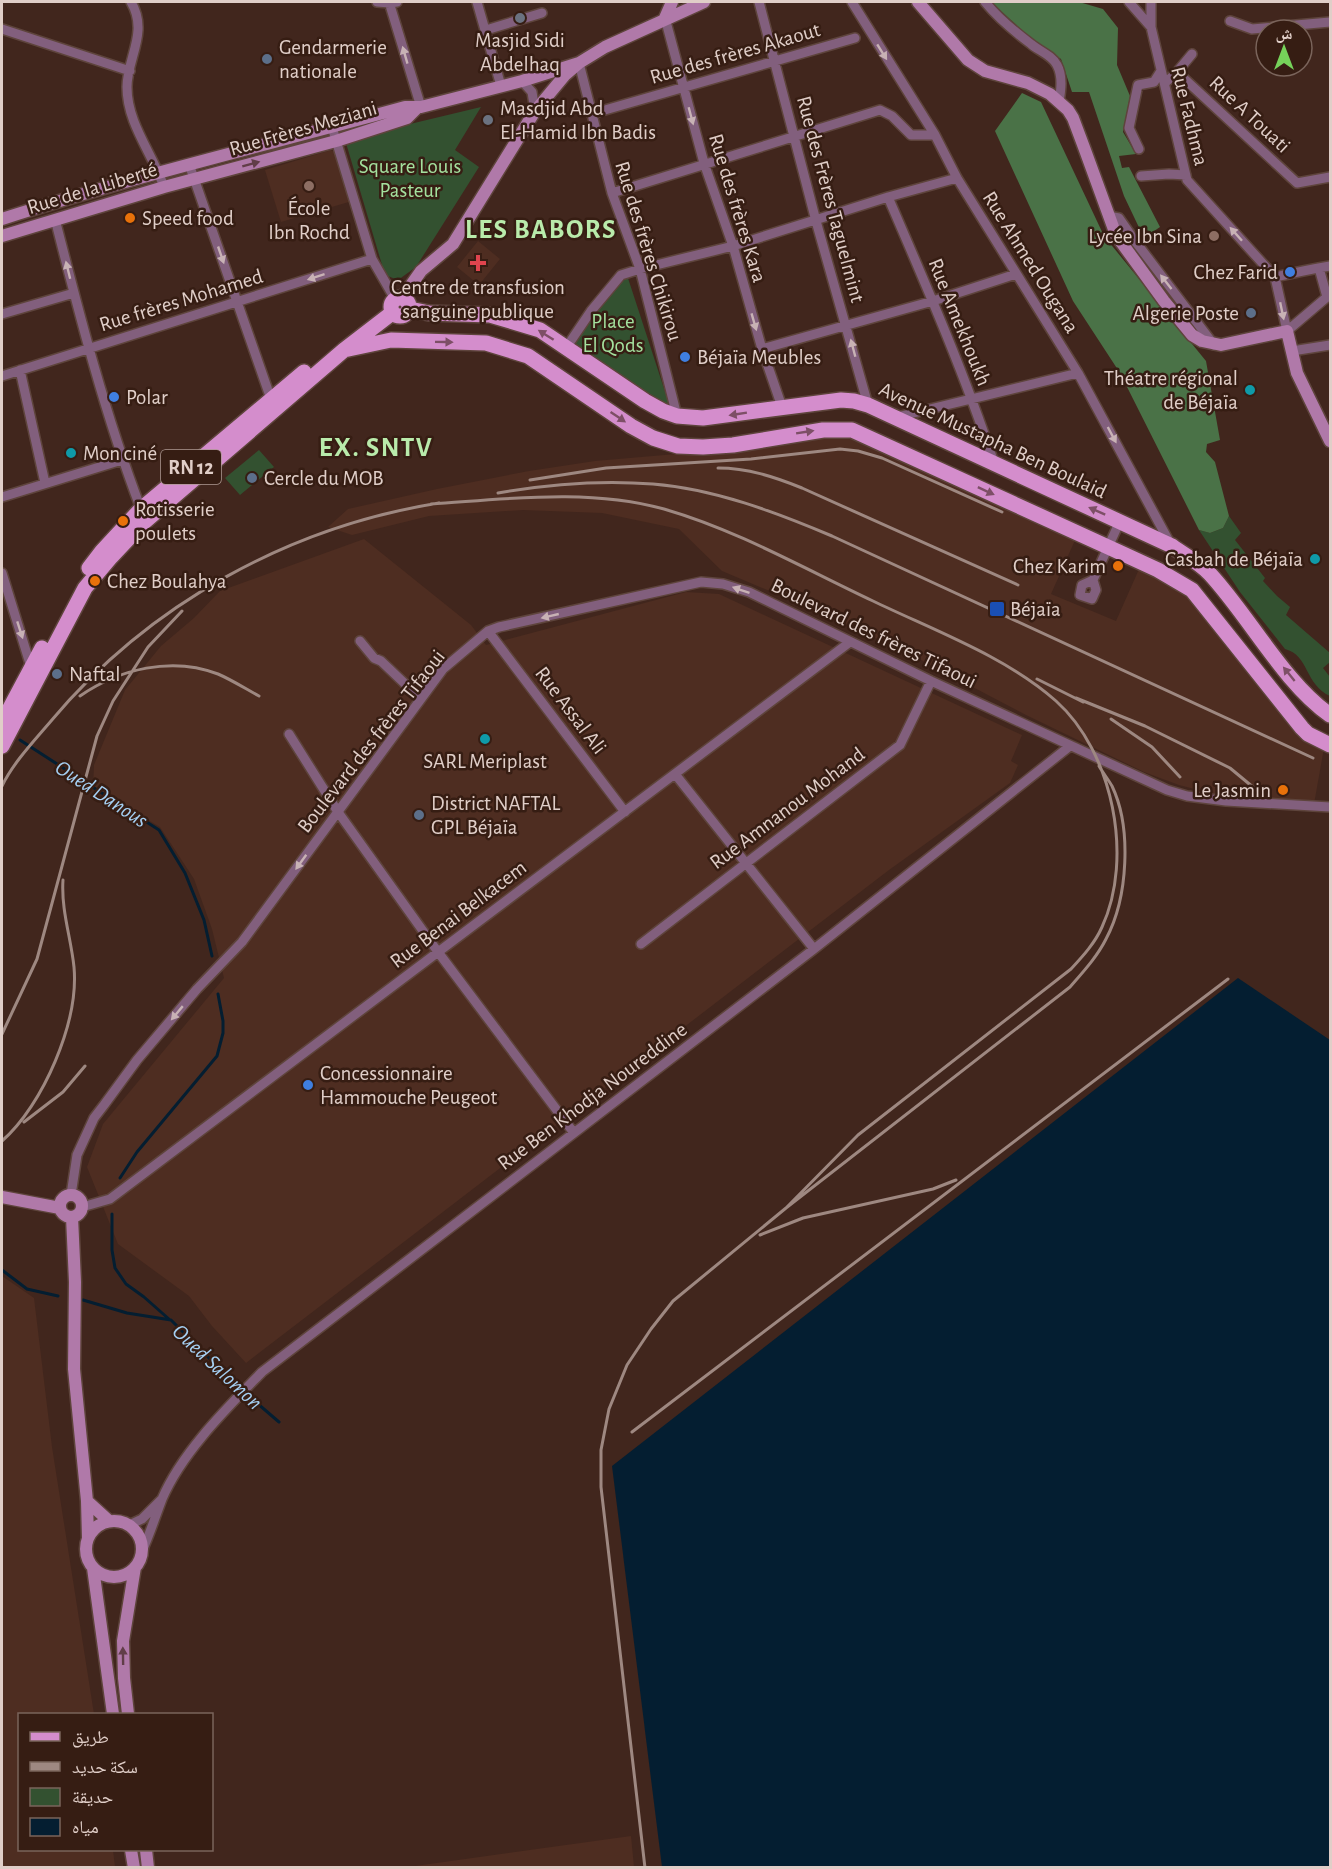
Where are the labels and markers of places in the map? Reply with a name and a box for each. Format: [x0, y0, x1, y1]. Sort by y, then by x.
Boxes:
marker: Masjid Sidi Abdelhaq [513, 11, 527, 25]
place label: Masjid Sidi Abdelhaq [475, 30, 565, 75]
place label: Gendarmerie nationale [279, 37, 387, 82]
marker: Gendarmerie nationale [260, 52, 274, 66]
place label: Masdjid Abd El-Hamid Ibn Badis [500, 98, 656, 143]
marker: Masdjid Abd El-Hamid Ibn Badis [481, 113, 495, 127]
marker: École Ibn Rochd [302, 179, 316, 193]
place label: École Ibn Rochd [268, 196, 350, 243]
place label: Speed food [142, 208, 234, 229]
marker: Speed food [123, 211, 137, 225]
place label: Lycée Ibn Sina [1088, 226, 1202, 247]
marker: Lycée Ibn Sina [1207, 229, 1221, 243]
marker: Centre de transfusion sanguine publique [469, 254, 487, 272]
place label: Chez Farid [1194, 262, 1278, 283]
marker: Chez Farid [1283, 265, 1297, 279]
place label: Centre de transfusion sanguine publique [391, 277, 565, 322]
place label: Algerie Poste [1133, 303, 1239, 324]
marker: Algerie Poste [1244, 306, 1258, 320]
place label: Béjaïa Meubles [697, 347, 821, 368]
marker: Béjaïa Meubles [678, 350, 692, 364]
place label: Théatre régional de Béjaïa [1104, 368, 1238, 413]
marker: Théatre régional de Béjaïa [1243, 383, 1257, 397]
place label: Polar [126, 387, 168, 408]
marker: Polar [107, 390, 121, 404]
place label: Mon ciné [83, 443, 157, 464]
marker: Mon ciné [64, 446, 78, 460]
place label: Cercle du MOB [264, 468, 384, 489]
marker: Cercle du MOB [245, 471, 259, 485]
place label: Rotisserie poulets [135, 499, 215, 544]
marker: Rotisserie poulets [116, 514, 130, 528]
place label: Casbah de Béjaïa [1165, 549, 1303, 570]
marker: Casbah de Béjaïa [1308, 552, 1322, 566]
place label: Chez Karim [1013, 556, 1106, 577]
marker: Chez Karim [1111, 559, 1125, 573]
place label: Chez Boulahya [107, 571, 227, 592]
marker: Chez Boulahya [88, 574, 102, 588]
place label: Béjaïa [1010, 599, 1061, 620]
marker: Béjaïa [988, 600, 1006, 618]
place label: Naftal [69, 664, 121, 685]
marker: Naftal [50, 667, 64, 681]
marker: SARL Meriplast [478, 732, 492, 746]
place label: SARL Meriplast [423, 751, 547, 772]
place label: Le Jasmin [1193, 780, 1271, 801]
marker: Le Jasmin [1276, 783, 1290, 797]
place label: District NAFTAL GPL Béjaïa [431, 793, 561, 838]
marker: District NAFTAL GPL Béjaïa [412, 808, 426, 822]
place label: Concessionnaire Hammouche Peugeot [320, 1063, 498, 1108]
marker: Concessionnaire Hammouche Peugeot [301, 1078, 315, 1092]

